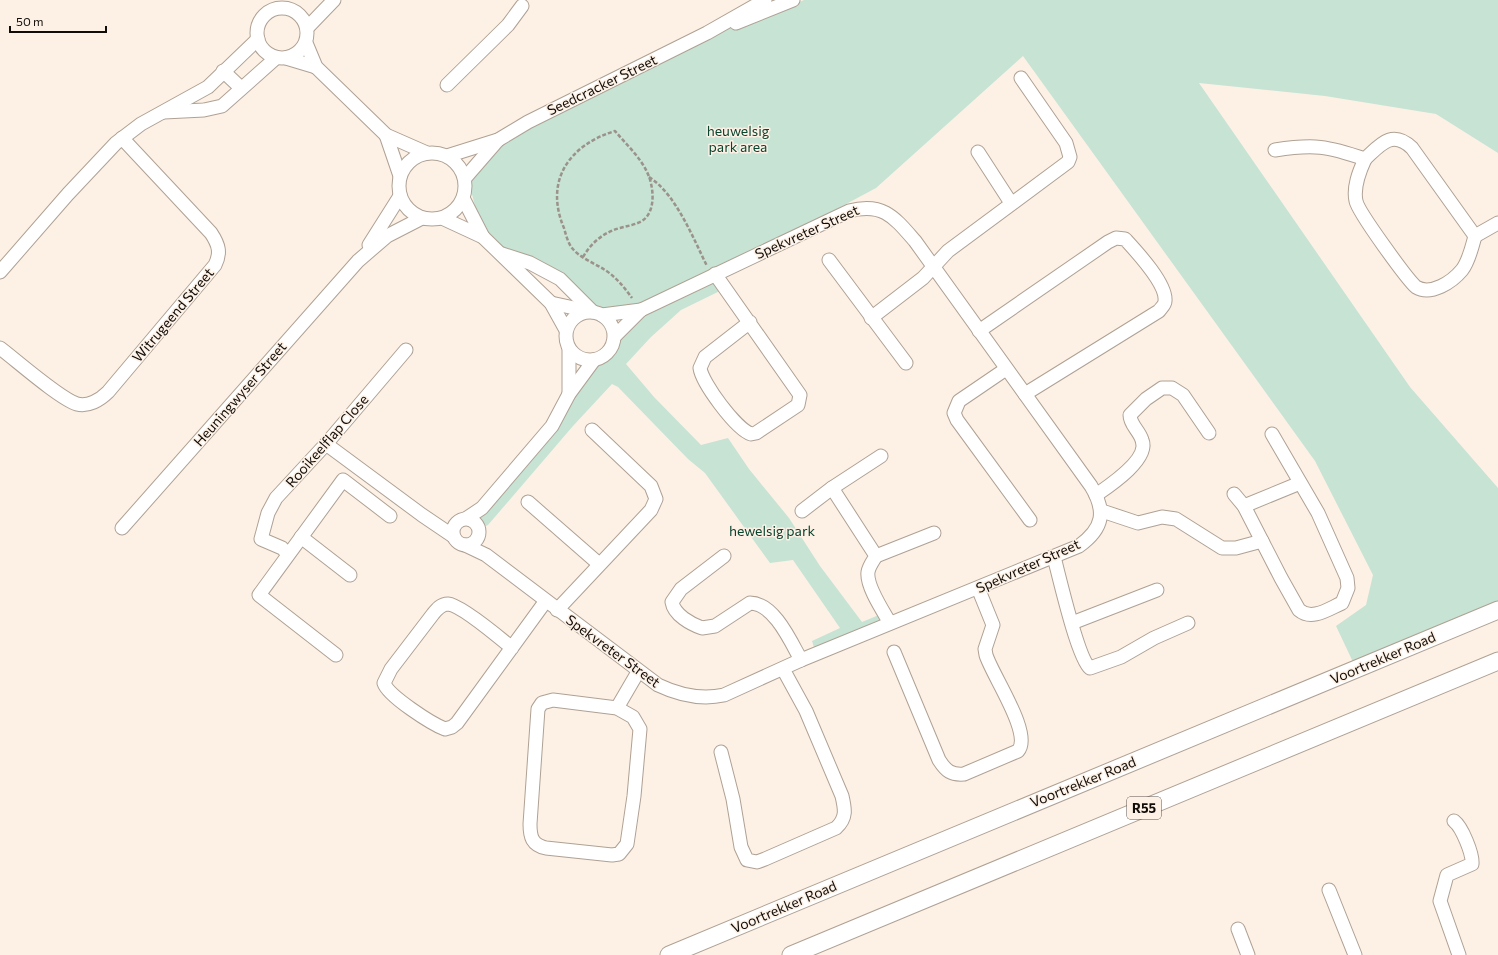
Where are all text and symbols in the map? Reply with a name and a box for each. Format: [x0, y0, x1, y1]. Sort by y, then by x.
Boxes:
scale bar [10, 8, 106, 34]
text: 50 m [16, 14, 44, 28]
street label: Seedcracker Street [544, 50, 660, 119]
park label: heuwelsig park area [707, 122, 770, 155]
street label: Spekvreter Street [752, 201, 862, 262]
street label: Witrugeend Street [128, 264, 217, 365]
street label: Heuningwyser Street [190, 338, 290, 449]
street label: Rooikeelflap Close [282, 391, 372, 491]
park label: hewelsig park [729, 522, 815, 539]
street label: Spekvreter Street [973, 535, 1083, 596]
street label: Spekvreter Street [563, 611, 664, 691]
street label: Voortrekker Road [1328, 628, 1438, 687]
street label: Voortrekker Road [1027, 753, 1138, 811]
road number: R55 [1127, 797, 1161, 819]
street label: Voortrekker Road [729, 877, 839, 936]

